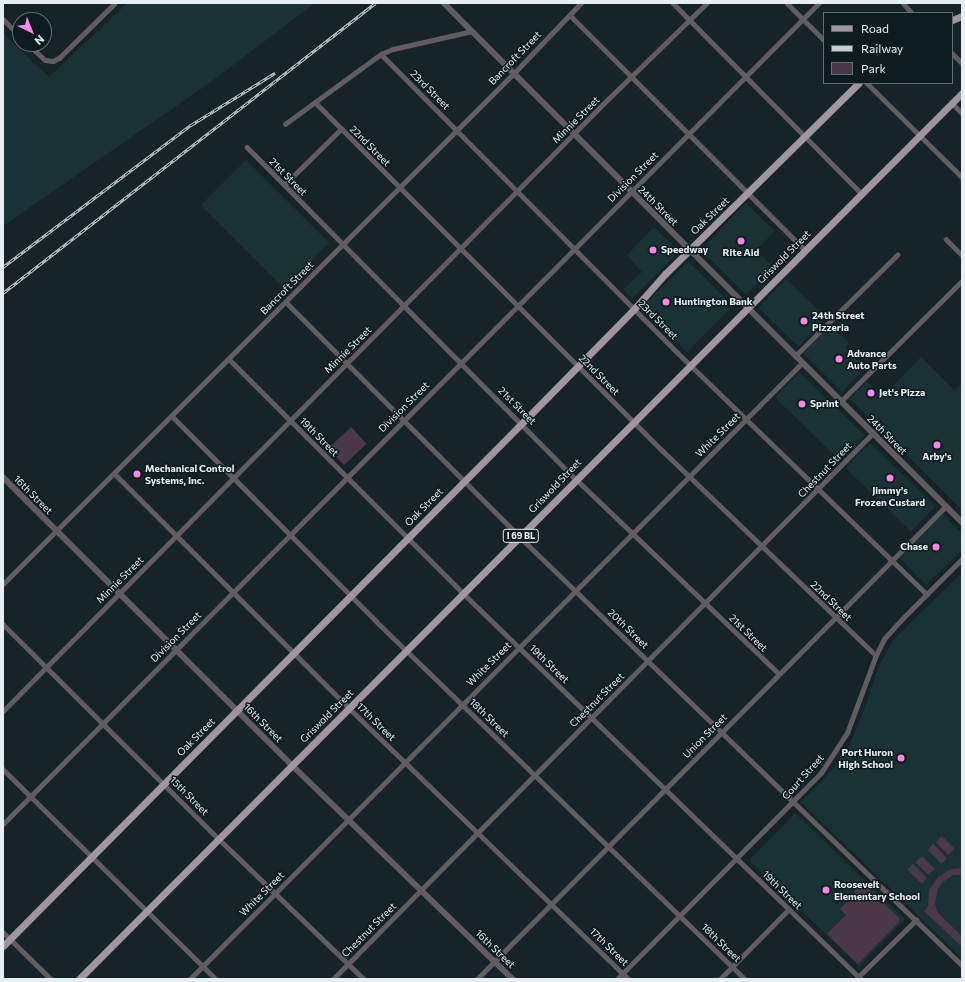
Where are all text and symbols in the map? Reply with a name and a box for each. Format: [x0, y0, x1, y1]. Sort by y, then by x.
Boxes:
north arrow [12, 12, 52, 52]
legend [823, 12, 953, 84]
text: Road [861, 21, 889, 35]
street label: Bancroft Street [486, 29, 544, 87]
text: N [32, 33, 47, 48]
text: Railway [861, 41, 903, 55]
text: Park [861, 61, 886, 75]
street label: 23rd Street [408, 68, 452, 112]
street label: Minnie Street [550, 94, 602, 146]
street label: 22nd Street [347, 123, 393, 169]
street label: Division Street [605, 149, 661, 205]
street label: 21st Street [267, 156, 309, 198]
street label: 24th Street [636, 184, 680, 228]
street label: Oak Street [688, 195, 732, 237]
street label: Griswold Street [755, 228, 813, 286]
marker: Rite Aid [736, 236, 746, 246]
place label: Speedway [661, 244, 708, 256]
marker: Speedway [648, 245, 658, 255]
place label: Rite Aid [723, 247, 759, 259]
street label: Bancroft Street [258, 259, 316, 317]
place label: Huntington Bank [674, 296, 753, 308]
marker: Huntington Bank [661, 297, 671, 307]
street label: 23rd Street [636, 298, 680, 342]
place label: 24th Street Pizzeria [812, 309, 864, 332]
marker: 24th Street Pizzeria [799, 316, 809, 326]
street label: Minnie Street [322, 324, 374, 376]
place label: Advance Auto Parts [847, 347, 897, 370]
street label: 22nd Street [576, 352, 622, 398]
marker: Advance Auto Parts [834, 354, 844, 364]
street label: Division Street [376, 379, 432, 435]
street label: 21st Street [496, 385, 538, 427]
place label: Jet's Pizza [879, 387, 925, 399]
marker: Jet's Pizza [866, 388, 876, 398]
place label: Sprint [810, 398, 839, 410]
marker: Sprint [797, 399, 807, 409]
street label: White Street [693, 410, 743, 460]
street label: 24th Street [865, 413, 909, 457]
street label: 19th Street [297, 415, 341, 459]
street label: Chestnut Street [796, 440, 854, 500]
marker: Arby's [932, 440, 942, 450]
place label: Arby's [922, 451, 952, 463]
street label: Griswold Street [526, 456, 584, 516]
place label: Mechanical Control Systems, Inc. [145, 462, 235, 486]
marker: Mechanical Control Systems, Inc. [132, 469, 142, 479]
street label: 16th Street [11, 473, 55, 517]
marker: Jimmy's Frozen Custard [885, 473, 895, 483]
place label: Jimmy's Frozen Custard [855, 484, 925, 508]
street label: Oak Street [402, 485, 446, 529]
road number: I 69 BL [502, 529, 540, 543]
place label: Chase [900, 541, 928, 553]
marker: Chase [931, 542, 941, 552]
street label: Minnie Street [94, 554, 146, 606]
street label: 22nd Street [808, 578, 854, 624]
street label: 20th Street [605, 607, 651, 651]
street label: Division Street [148, 609, 204, 665]
street label: 21st Street [726, 612, 770, 654]
street label: White Street [464, 639, 514, 689]
street label: 19th Street [527, 642, 571, 686]
street label: Chestnut Street [567, 670, 627, 730]
street label: Griswold Street [298, 687, 356, 745]
street label: 18th Street [467, 696, 511, 740]
street label: 17th Street [354, 700, 398, 744]
street label: 16th Street [241, 701, 285, 745]
street label: Union Street [680, 711, 730, 761]
street label: Oak Street [174, 715, 218, 759]
place label: Port Huron High School [838, 746, 893, 770]
street label: Court Street [780, 752, 826, 802]
marker: Port Huron High School [896, 753, 906, 763]
street label: 15th Street [167, 774, 211, 818]
street label: 19th Street [760, 868, 804, 912]
street label: White Street [237, 869, 287, 919]
place label: Roosevelt Elementary School [834, 878, 920, 902]
marker: Roosevelt Elementary School [821, 885, 831, 895]
street label: Chestnut Street [339, 900, 399, 960]
street label: 18th Street [699, 921, 743, 965]
street label: 17th Street [587, 925, 631, 969]
street label: 16th Street [473, 927, 517, 971]

